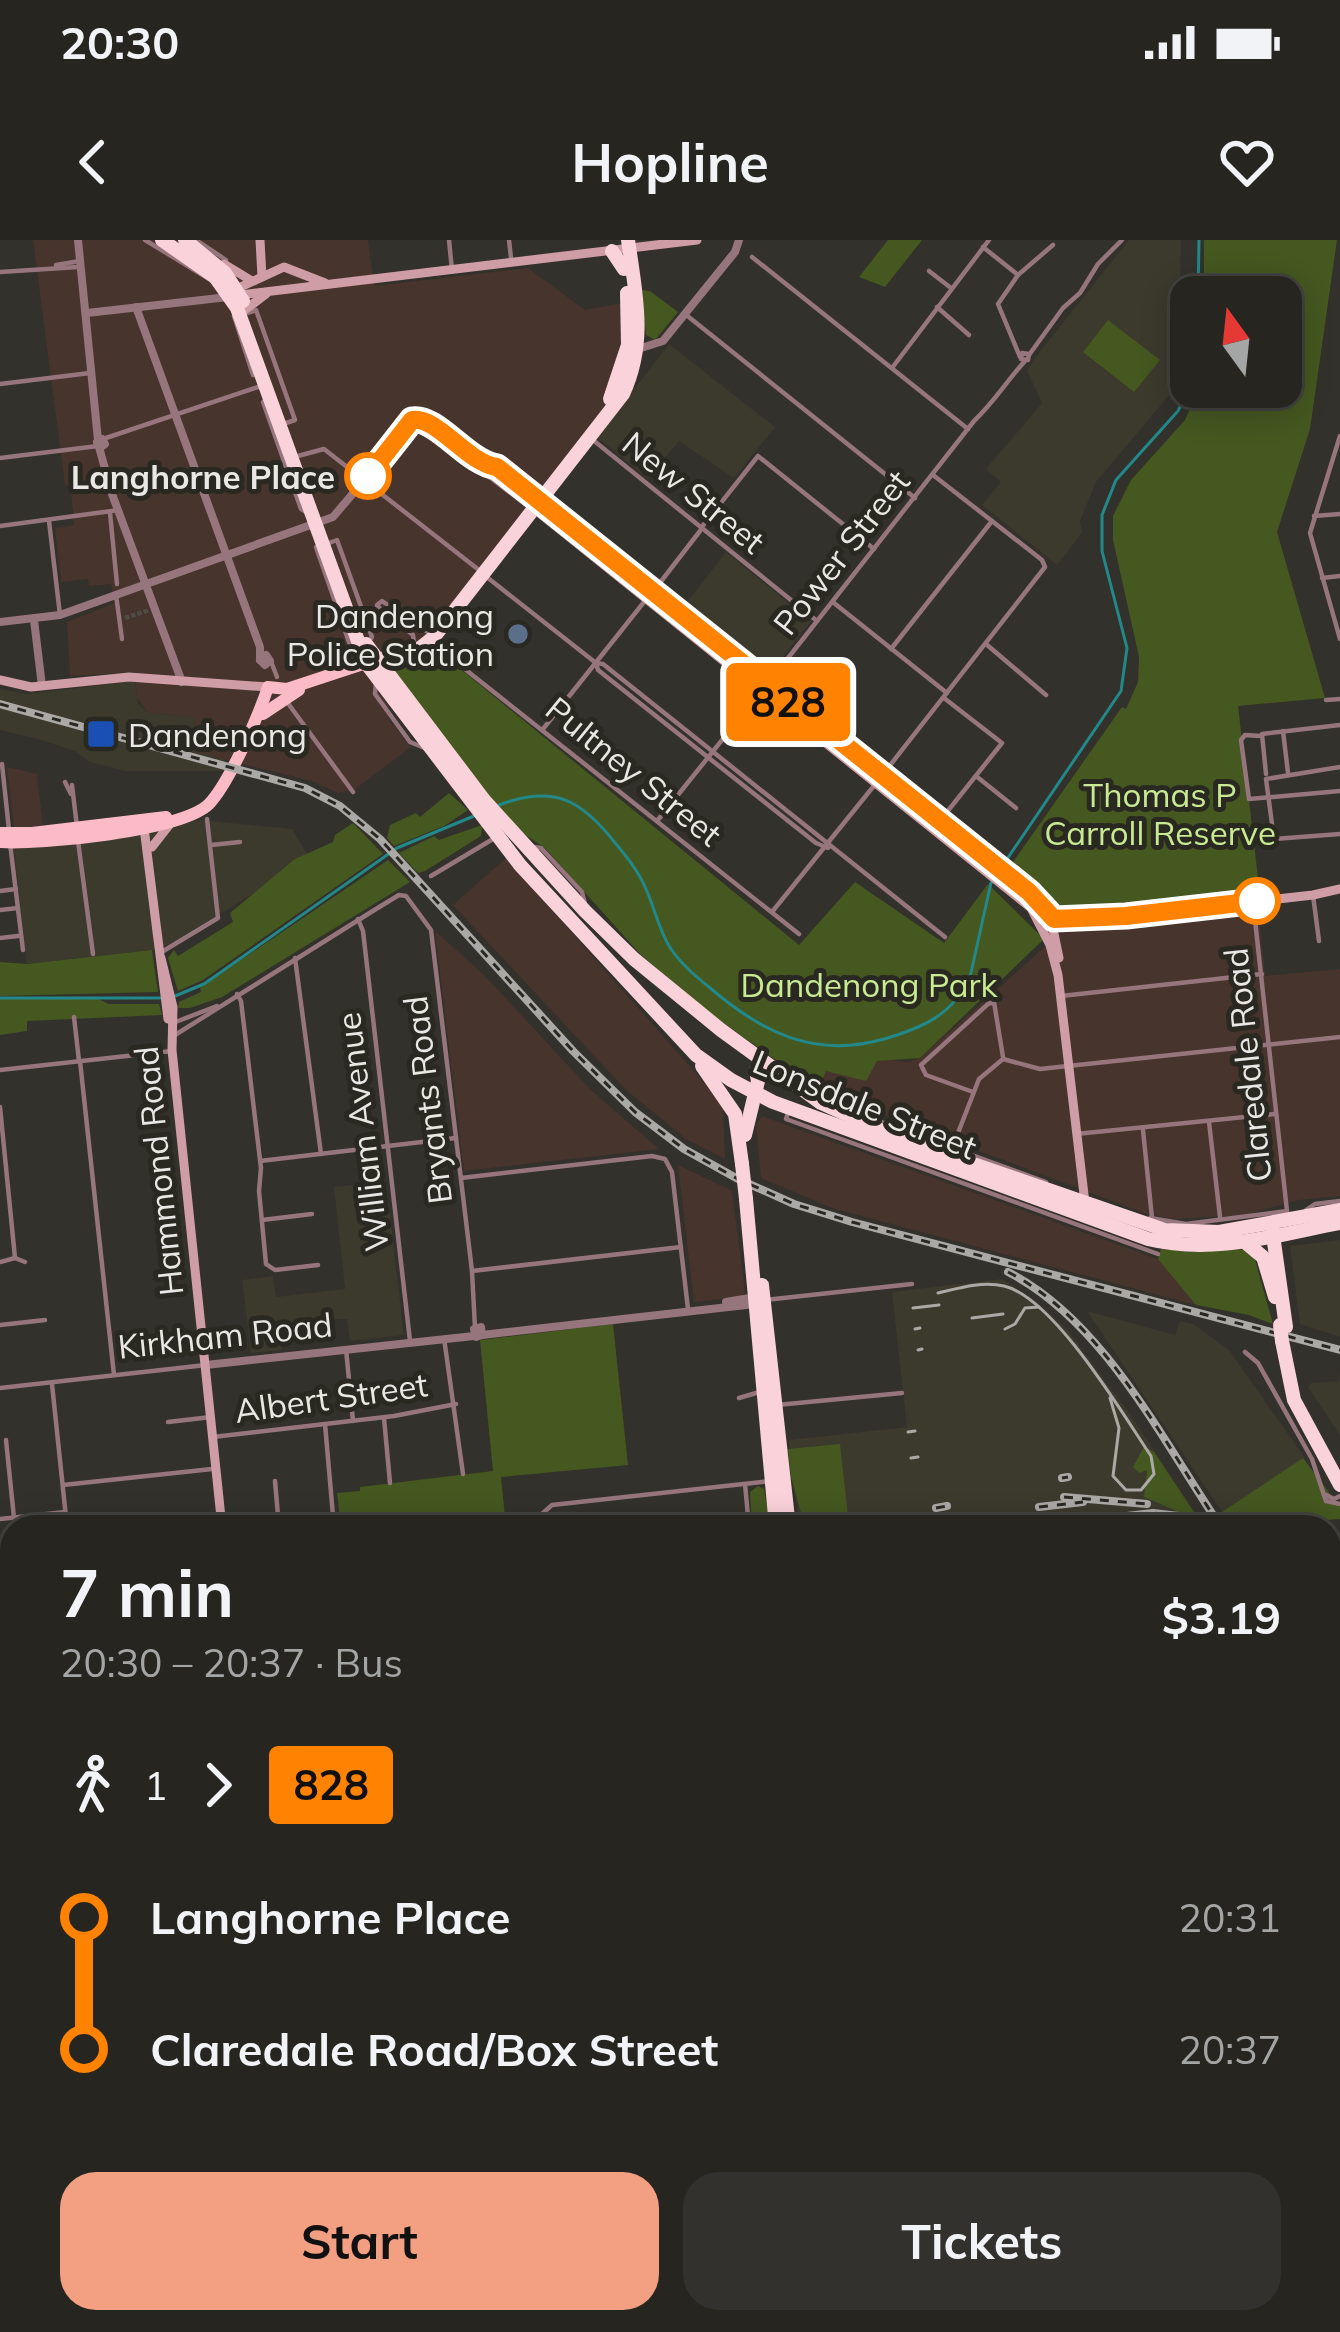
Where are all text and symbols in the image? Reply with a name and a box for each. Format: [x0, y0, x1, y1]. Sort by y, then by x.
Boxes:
text: 20:30 [60, 14, 179, 70]
text: Hopline [571, 128, 769, 196]
icon: back [60, 129, 126, 195]
icon: heart [1214, 129, 1280, 195]
north arrow [1170, 276, 1302, 408]
map controls [1170, 276, 1302, 408]
street label: New Street [615, 422, 773, 562]
marker: Langhorne Place [346, 454, 390, 498]
place label: Langhorne Place [71, 456, 335, 497]
street label: Power Street [764, 462, 918, 642]
place label: Dandenong Police Station [287, 595, 494, 674]
marker: Dandenong Police Station [505, 621, 531, 647]
line badge: 828 [719, 663, 857, 741]
text: 828 [750, 675, 826, 728]
street label: Pultney Street [538, 688, 730, 854]
place label: Dandenong [128, 714, 307, 755]
marker: Dandenong [85, 718, 117, 750]
park label: Thomas P Carroll Reserve [1044, 774, 1276, 853]
unlabelled marker [1235, 879, 1279, 923]
street label: Claredale Road [1214, 946, 1280, 1184]
park label: Dandenong Park [740, 964, 999, 1005]
street label: Bryants Road [394, 994, 460, 1206]
street label: William Avenue [327, 1010, 397, 1254]
street label: Lonsdale Street [747, 1040, 983, 1168]
street label: Hammond Road [125, 1044, 191, 1298]
street label: Kirkham Road [116, 1303, 334, 1367]
street label: Albert Street [232, 1363, 430, 1431]
text: 7 min [60, 1551, 234, 1634]
text: $3.19 [1162, 1589, 1281, 1645]
text: 20:30 – 20:37 · Bus [60, 1638, 403, 1687]
icon: walk [60, 1752, 126, 1818]
icon: forward [185, 1752, 251, 1818]
text: 828 [293, 1758, 369, 1811]
text: 1 [144, 1761, 167, 1810]
text: Langhorne Place [150, 1889, 510, 1945]
text: 20:31 [1179, 1893, 1281, 1942]
text: Claredale Road/Box Street [150, 2021, 718, 2077]
text: 20:37 [1179, 2025, 1281, 2074]
button: Start [60, 2172, 659, 2310]
button: Tickets [683, 2172, 1281, 2310]

